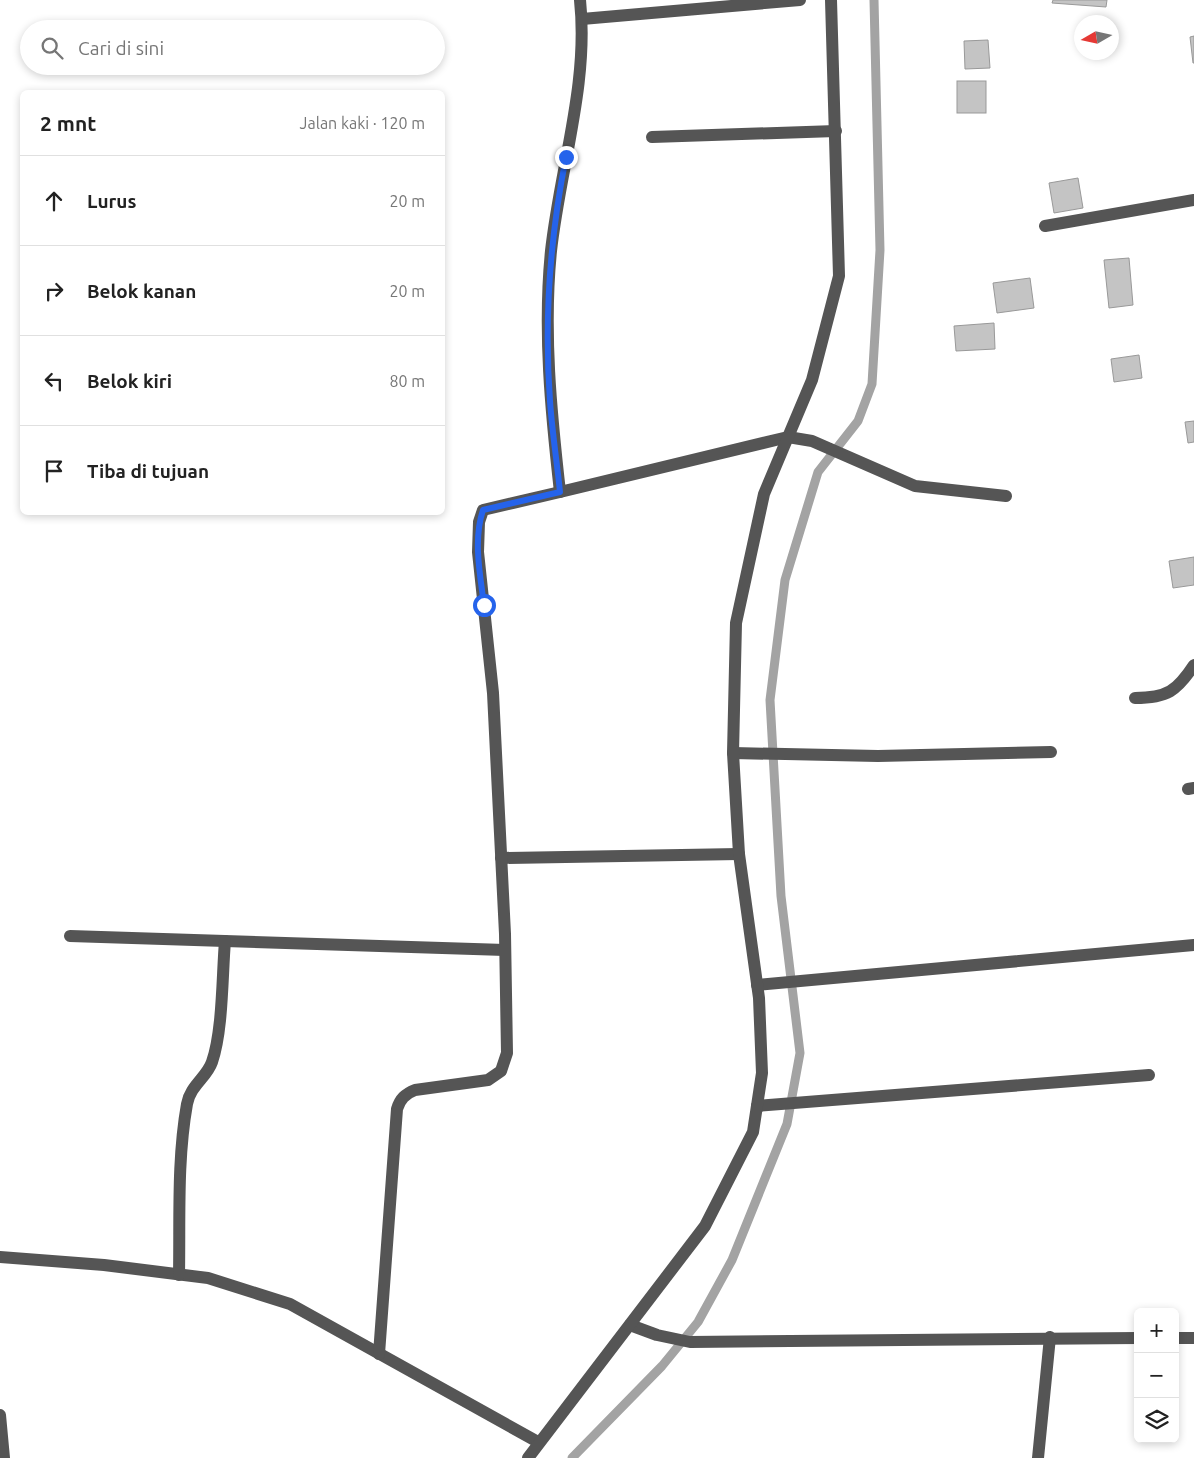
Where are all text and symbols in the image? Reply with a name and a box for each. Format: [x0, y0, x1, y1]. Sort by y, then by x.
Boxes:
north arrow [1074, 15, 1119, 60]
search box [20, 20, 445, 75]
icon: search [38, 34, 66, 62]
text: Cari di sini [78, 37, 164, 59]
text: 2 mnt [40, 111, 96, 135]
text: Jalan kaki · 120 m [300, 114, 425, 132]
route end [555, 146, 578, 169]
icon: ahead [40, 187, 68, 215]
text: Lurus [87, 190, 136, 212]
text: 20 m [389, 192, 425, 210]
icon: right [40, 277, 68, 305]
text: Belok kanan [87, 280, 196, 302]
text: 20 m [389, 282, 425, 300]
icon: left [40, 367, 68, 395]
text: Belok kiri [87, 370, 172, 392]
text: 80 m [389, 372, 425, 390]
icon: arrive [40, 457, 68, 485]
text: Tiba di tujuan [87, 460, 209, 482]
route start [473, 594, 496, 617]
map controls [1134, 1308, 1179, 1443]
button: + [1134, 1308, 1179, 1353]
button: − [1134, 1353, 1179, 1398]
button: layers [1134, 1398, 1179, 1443]

